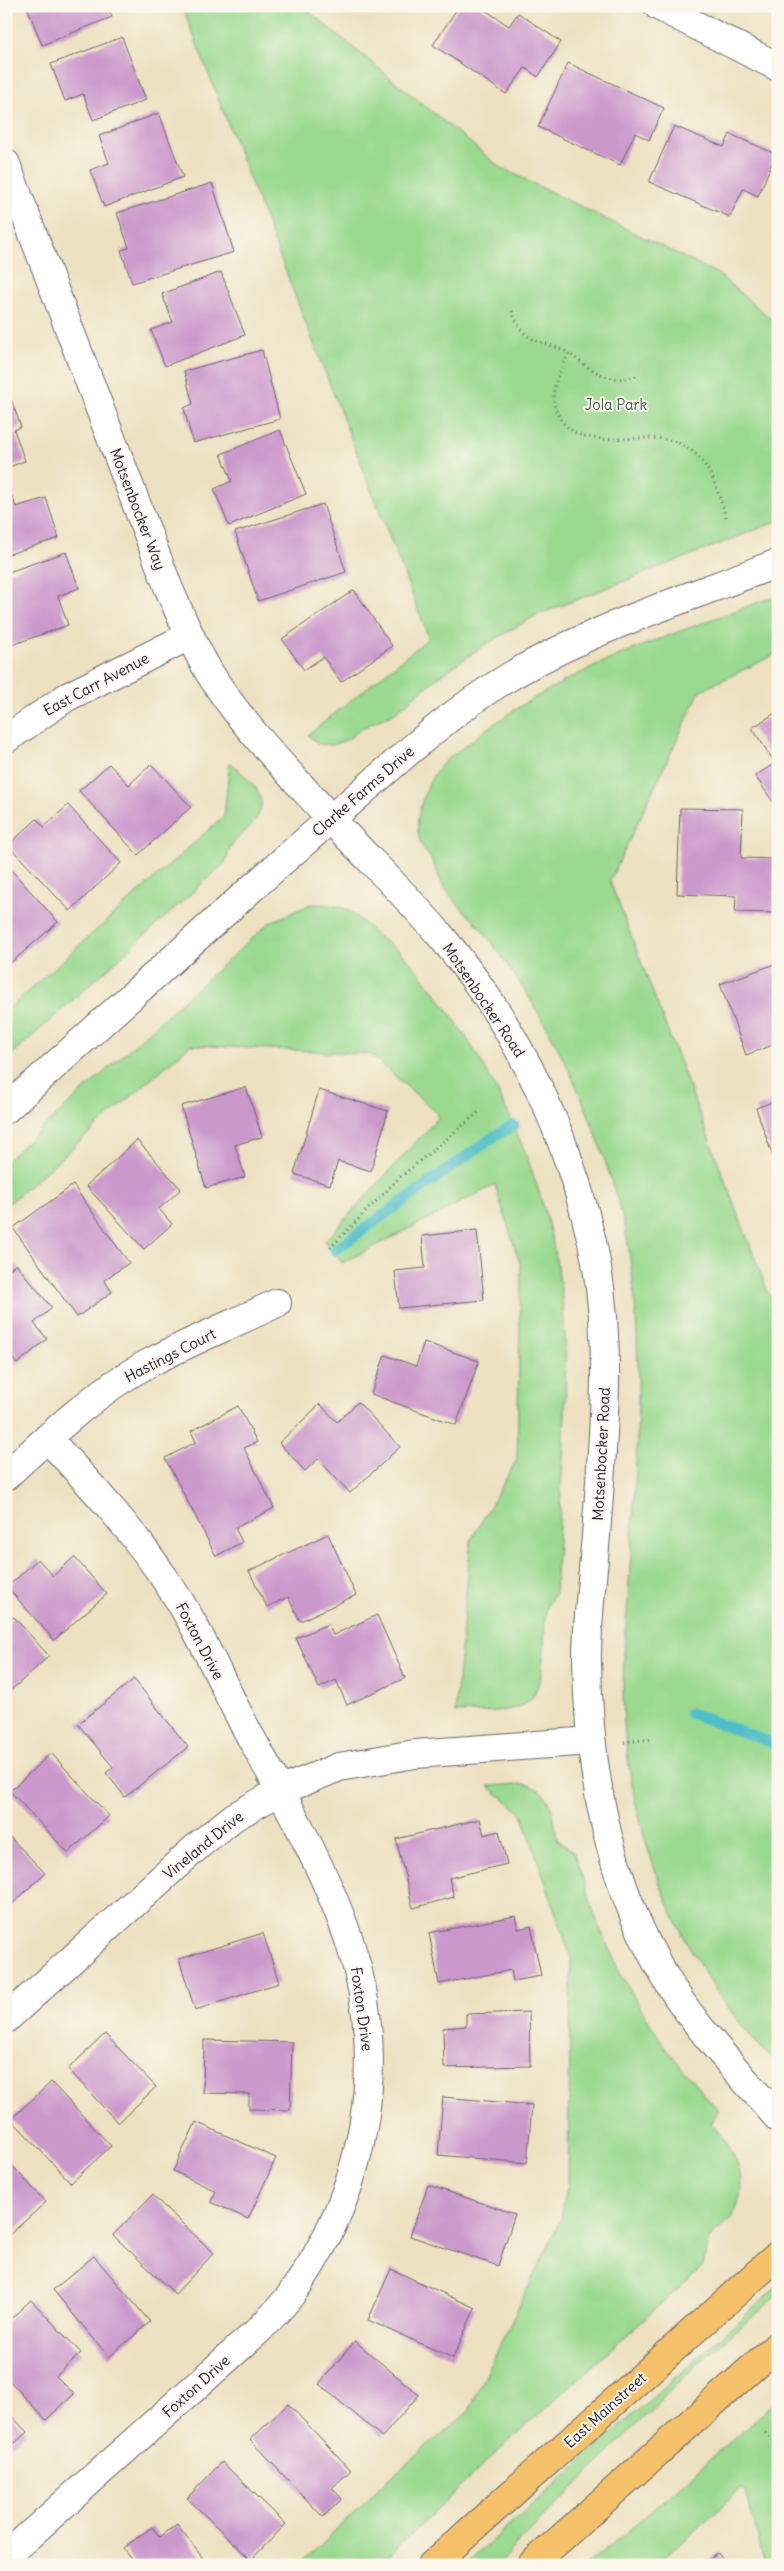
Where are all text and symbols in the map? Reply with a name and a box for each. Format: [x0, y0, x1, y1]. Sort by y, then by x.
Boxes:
park label: Jola Park [585, 395, 648, 414]
street label: Motsenbocker Way [106, 445, 170, 573]
street label: East Carr Avenue [40, 648, 152, 720]
street label: Clarke Farms Drive [308, 742, 418, 840]
street label: Motsenbocker Road [439, 939, 529, 1061]
street label: Hastings Court [121, 1324, 219, 1386]
street label: Motsenbocker Road [588, 1386, 614, 1521]
street label: Foxton Drive [172, 1599, 228, 1683]
street label: Vineland Drive [159, 1807, 247, 1883]
street label: Foxton Drive [347, 1966, 377, 2052]
street label: Foxton Drive [158, 2351, 234, 2421]
street label: East Mainstreet [560, 2368, 650, 2452]

